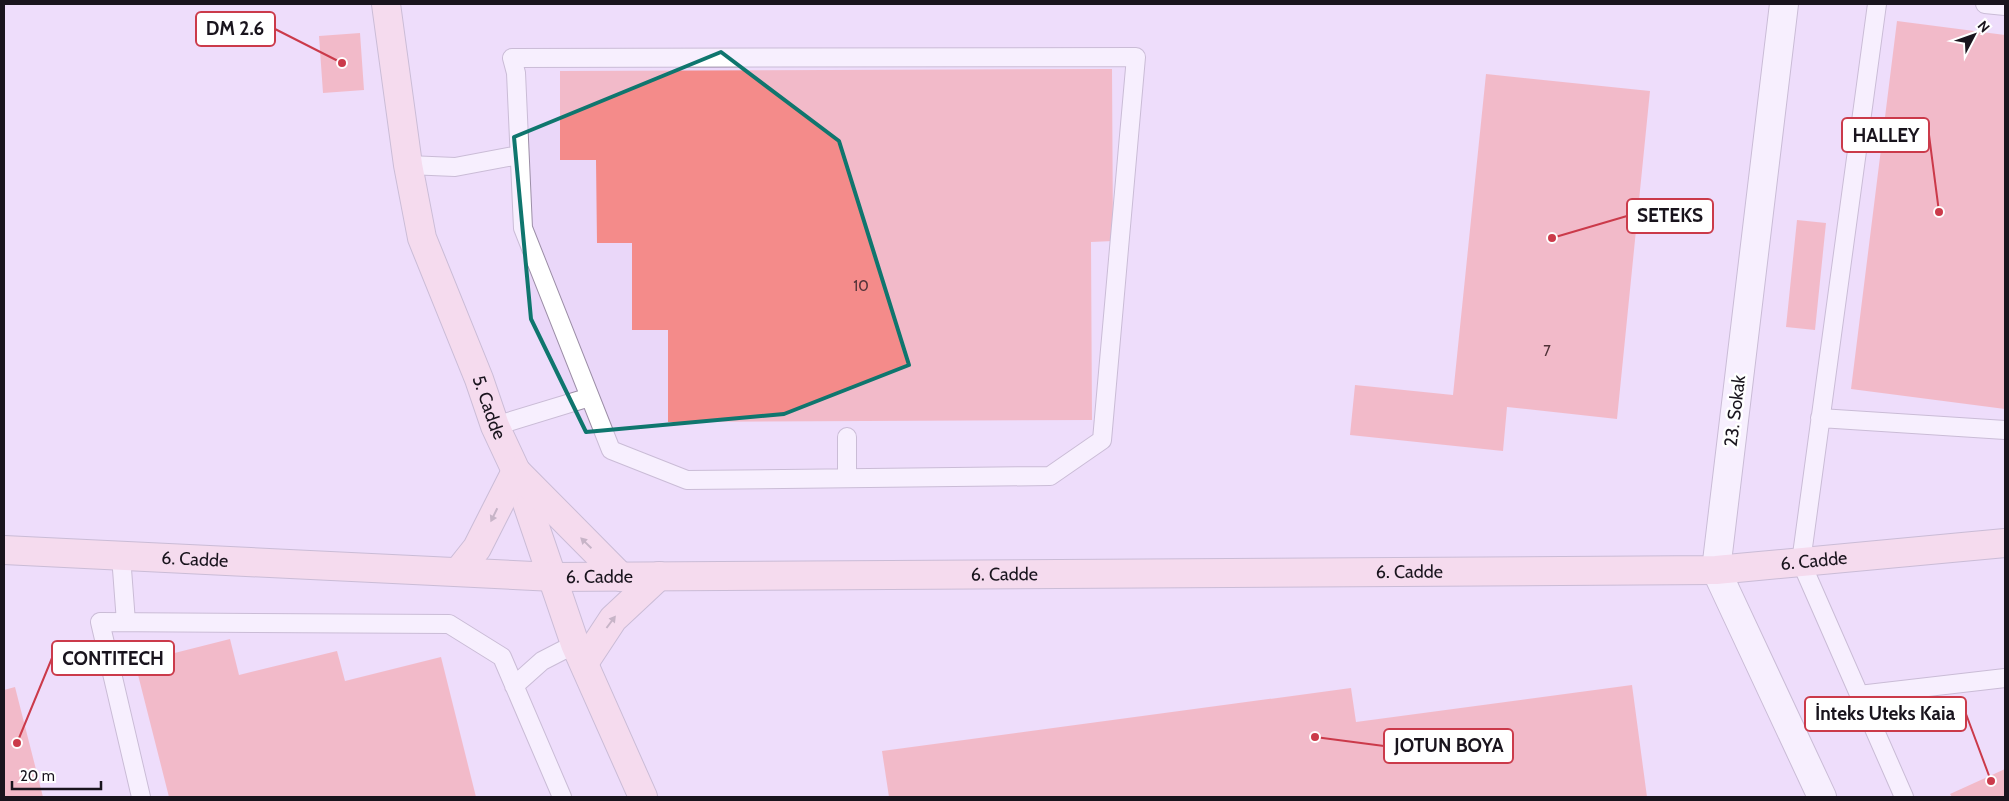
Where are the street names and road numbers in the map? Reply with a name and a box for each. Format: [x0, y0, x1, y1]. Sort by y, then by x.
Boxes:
street label: 5. Cadde [468, 372, 511, 443]
street label: 23. Sokak [1720, 373, 1750, 448]
street label: 6. Cadde [161, 547, 229, 572]
street label: 6. Cadde [1780, 547, 1848, 575]
street label: 6. Cadde [1376, 561, 1443, 583]
street label: 6. Cadde [971, 563, 1038, 585]
street label: 6. Cadde [566, 566, 633, 588]

